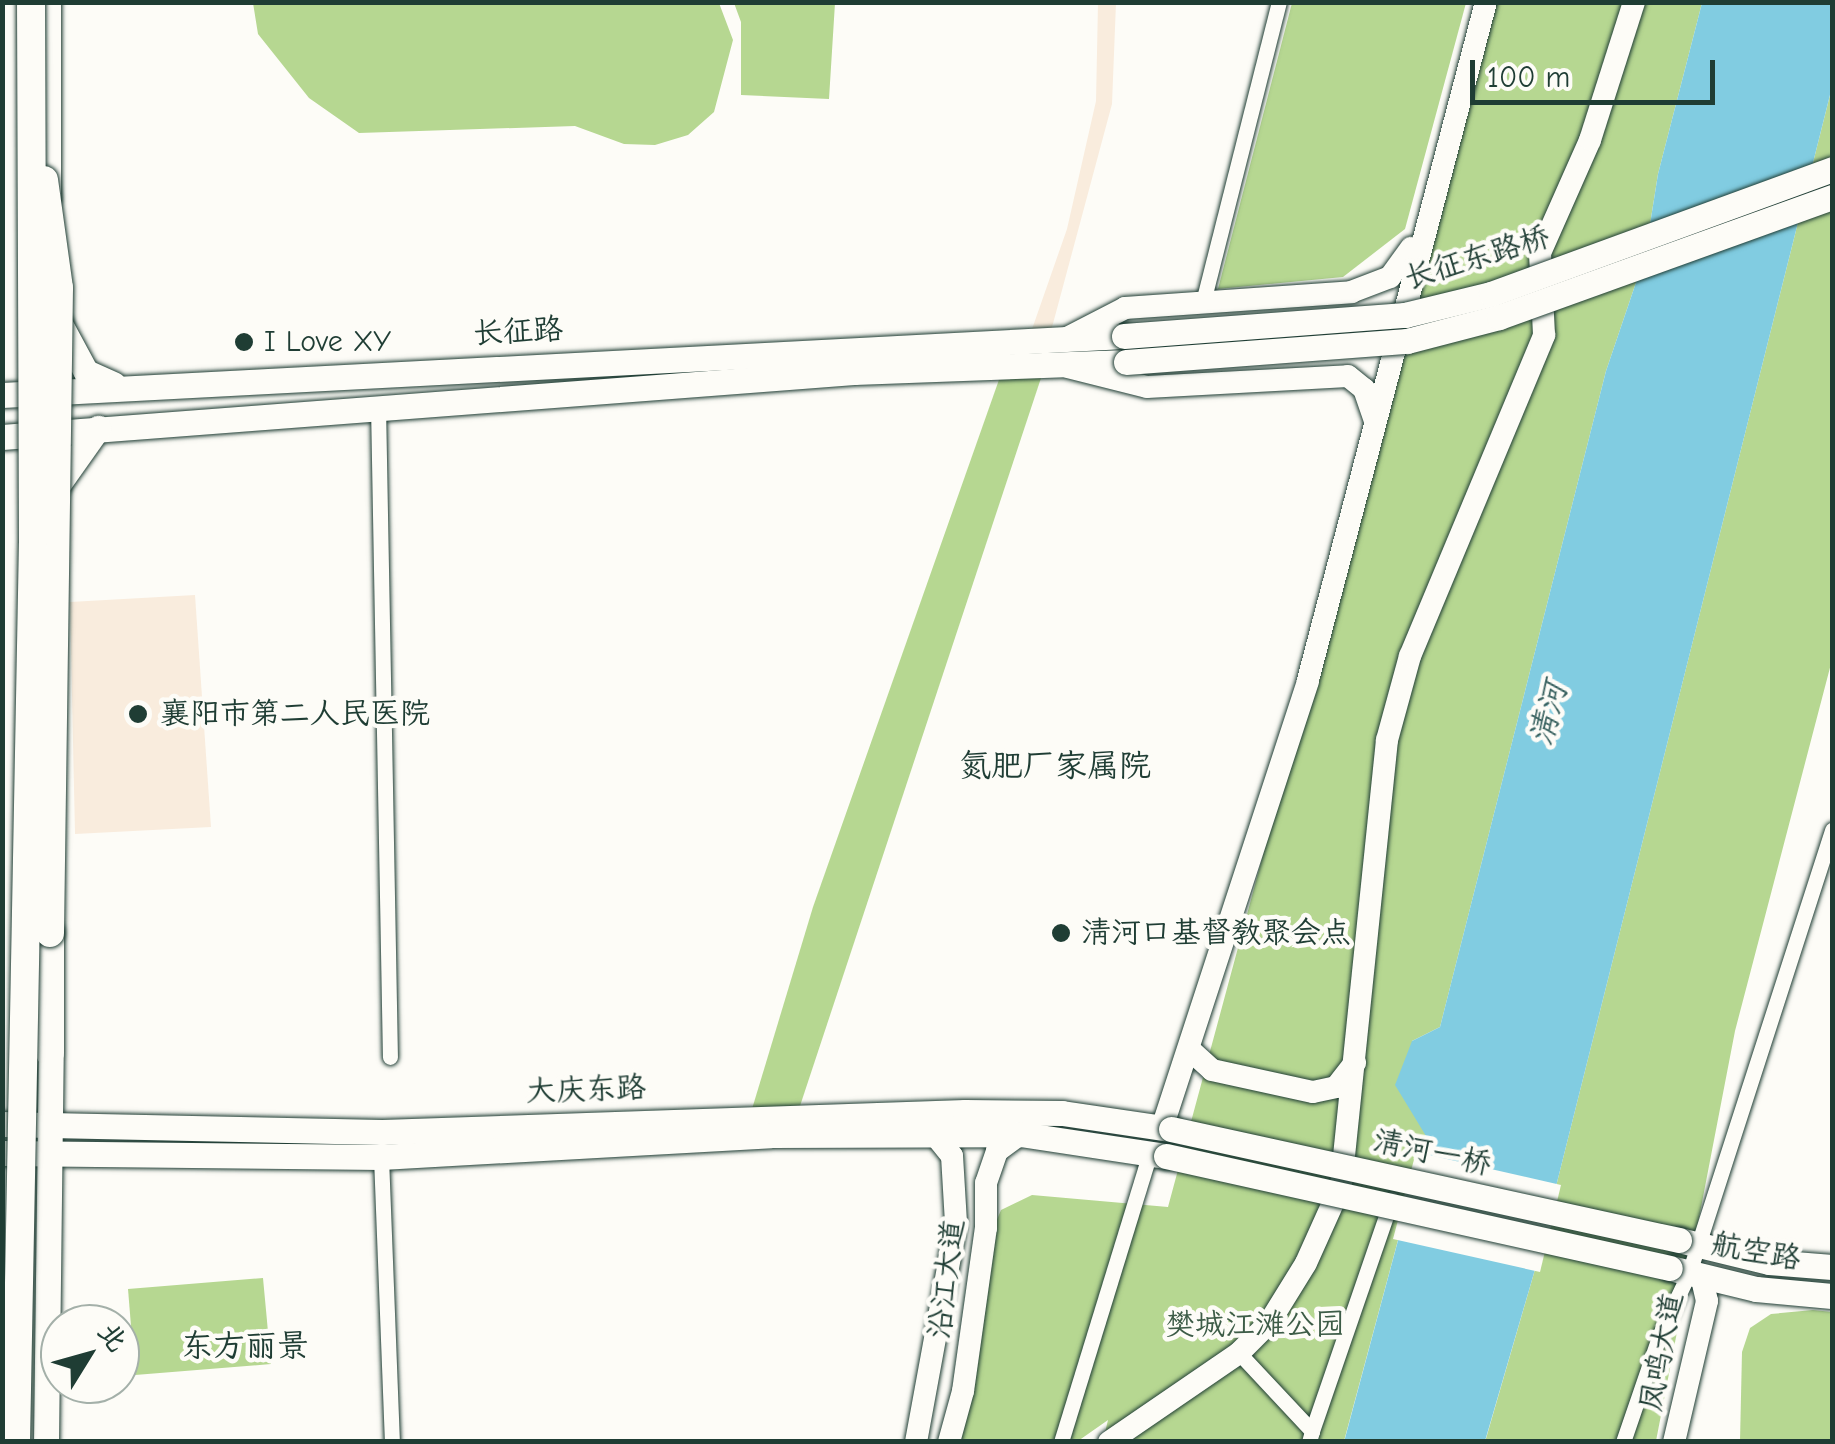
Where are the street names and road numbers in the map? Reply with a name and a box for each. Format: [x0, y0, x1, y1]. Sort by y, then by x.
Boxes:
street label: 长征东路桥 [1400, 219, 1554, 297]
street label: 长征路 [472, 312, 564, 352]
street label: 大庆东路 [525, 1070, 647, 1110]
street label: 清河一桥 [1370, 1123, 1494, 1183]
street label: 沿江大道 [922, 1217, 972, 1341]
street label: 航空路 [1709, 1226, 1803, 1278]
street label: 凤鸣大道 [1633, 1290, 1691, 1414]

